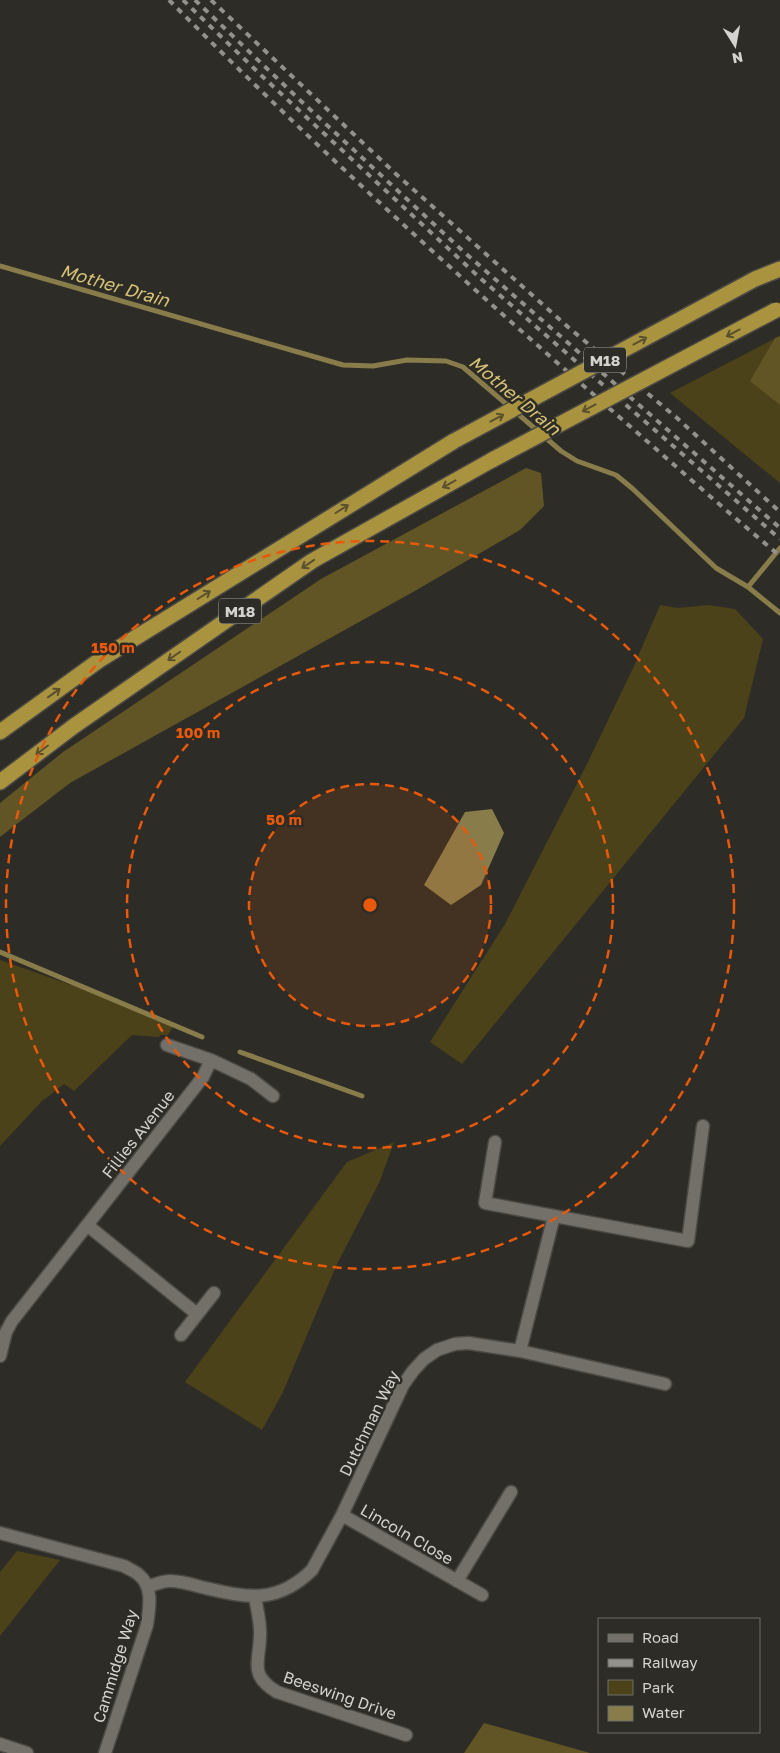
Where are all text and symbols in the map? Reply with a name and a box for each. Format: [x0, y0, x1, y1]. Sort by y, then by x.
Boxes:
north arrow [710, 20, 760, 70]
text: N [731, 49, 744, 68]
water label: Mother Drain [58, 259, 173, 311]
one-way arrow [726, 328, 741, 338]
one-way arrow [632, 336, 647, 345]
road number: M18 [584, 348, 626, 372]
water label: Mother Drain [465, 351, 566, 440]
one-way arrow [582, 403, 597, 413]
one-way arrow [489, 412, 504, 422]
one-way arrow [443, 479, 457, 489]
one-way arrow [335, 504, 349, 514]
one-way arrow [301, 559, 315, 569]
one-way arrow [197, 590, 211, 600]
road number: M18 [219, 598, 261, 624]
text: 150 m [91, 638, 135, 656]
one-way arrow [168, 651, 182, 661]
one-way arrow [47, 688, 61, 698]
text: 100 m [176, 723, 220, 741]
one-way arrow [35, 745, 49, 755]
text: 50 m [266, 810, 302, 828]
centre of rings [361, 896, 379, 914]
street label: Fillies Avenue [97, 1086, 179, 1182]
street label: Dutchman Way [335, 1367, 403, 1479]
street label: Lincoln Close [357, 1499, 457, 1569]
street label: Cammidge Way [88, 1607, 142, 1725]
legend [598, 1618, 760, 1733]
text: Road [642, 1628, 679, 1646]
text: Railway [642, 1653, 698, 1671]
street label: Beeswing Drive [281, 1666, 399, 1724]
text: Park [642, 1678, 675, 1696]
text: Water [642, 1703, 685, 1721]

